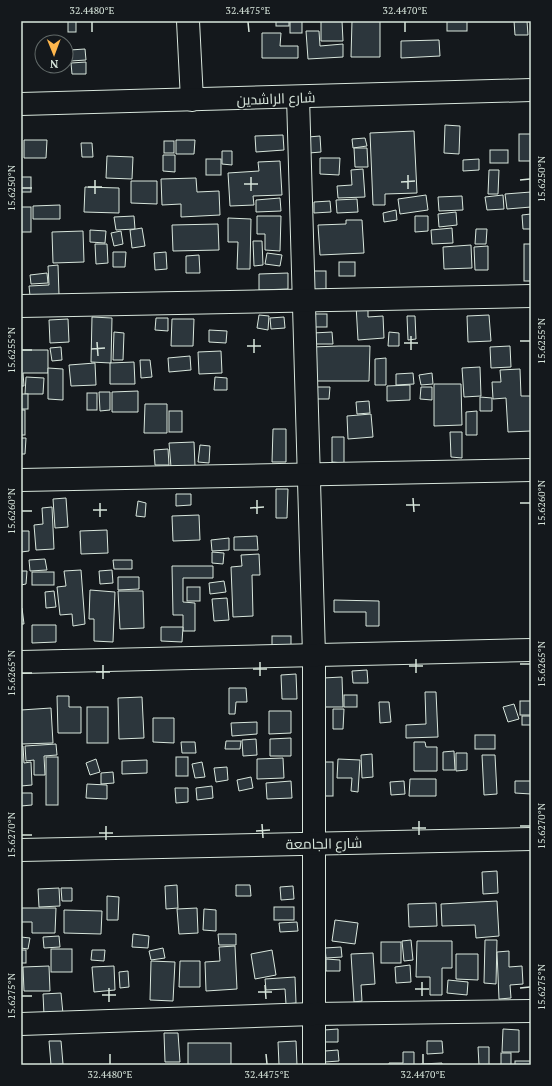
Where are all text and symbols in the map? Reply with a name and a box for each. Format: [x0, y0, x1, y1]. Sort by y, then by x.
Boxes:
text: 32.4480°E [70, 4, 115, 17]
text: 32.4475°E [226, 4, 271, 17]
text: 32.4470°E [383, 4, 428, 17]
north arrow [34, 34, 74, 74]
text: N [49, 57, 58, 71]
street label: شارع الراشدين [236, 87, 316, 109]
text: 15.6250°N [535, 155, 548, 202]
text: 15.6250°N [5, 164, 18, 211]
text: 15.6255°N [535, 317, 548, 364]
text: 15.6255°N [5, 326, 18, 373]
text: 15.6260°N [535, 479, 548, 526]
text: 15.6260°N [5, 487, 18, 534]
text: 15.6265°N [535, 640, 548, 687]
text: 15.6265°N [5, 649, 18, 696]
text: 15.6270°N [535, 802, 548, 849]
text: 15.6270°N [5, 811, 18, 858]
street label: شارع الجامعة [285, 833, 363, 853]
text: 15.6275°N [535, 963, 548, 1010]
text: 15.6275°N [5, 972, 18, 1019]
text: 32.4480°E [88, 1068, 133, 1081]
text: 32.4475°E [245, 1068, 290, 1081]
text: 32.4470°E [401, 1068, 446, 1081]

